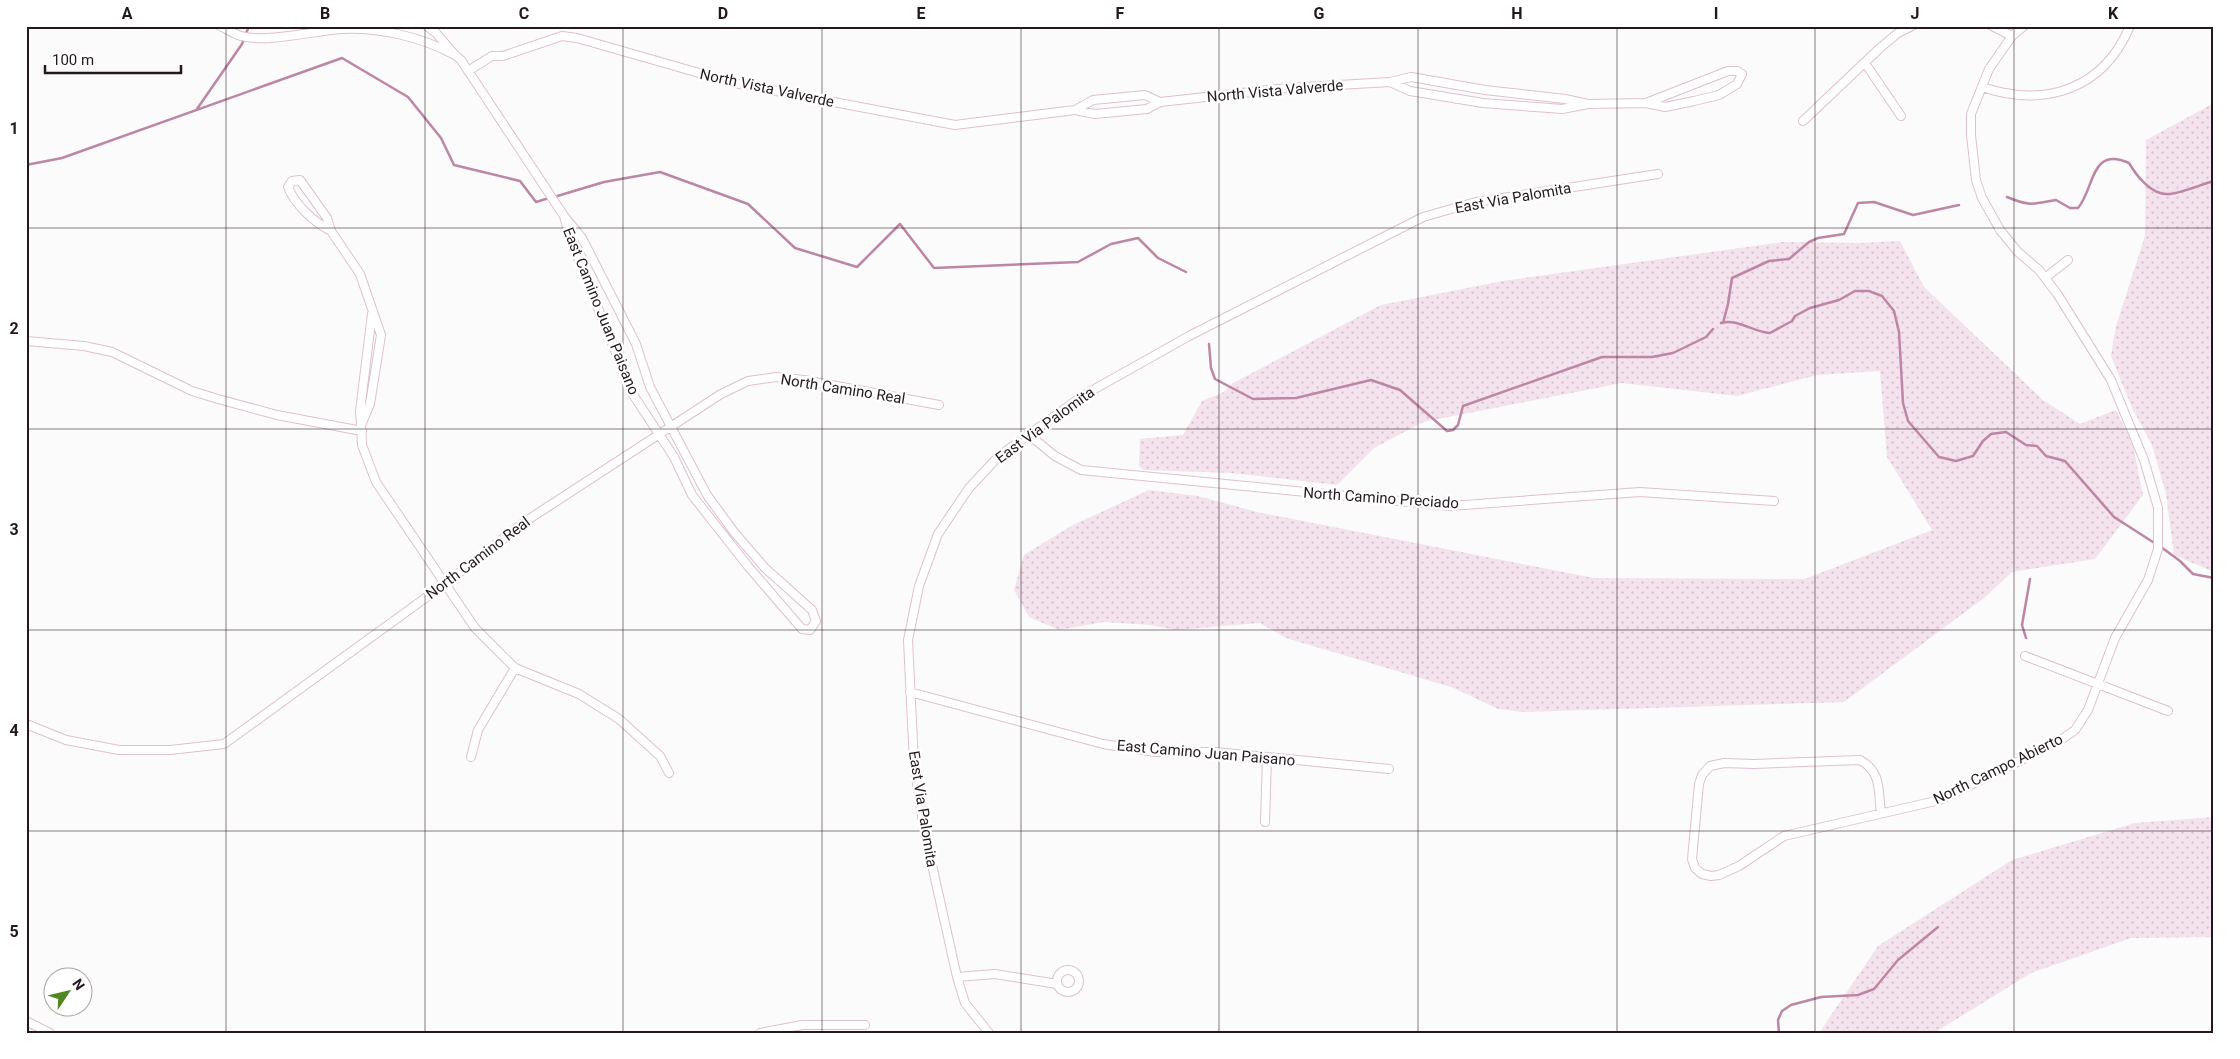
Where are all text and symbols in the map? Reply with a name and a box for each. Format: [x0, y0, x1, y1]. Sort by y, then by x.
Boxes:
text: A [122, 4, 133, 23]
text: B [320, 4, 330, 23]
text: C [519, 4, 529, 23]
text: D [718, 4, 728, 23]
text: E [917, 4, 926, 23]
text: F [1116, 4, 1125, 23]
text: G [1314, 4, 1325, 23]
text: H [1511, 4, 1523, 23]
text: I [1714, 4, 1718, 23]
text: J [1911, 4, 1919, 23]
text: K [2108, 4, 2119, 23]
scale bar [45, 42, 181, 74]
text: 100 m [52, 51, 94, 69]
street label: North Vista Valverde [698, 65, 836, 111]
street label: North Vista Valverde [1206, 76, 1344, 106]
text: 1 [9, 119, 19, 138]
street label: East Via Palomita [1453, 179, 1573, 217]
street label: East Camino Juan Paisano [559, 225, 643, 397]
text: 2 [9, 319, 19, 338]
street label: North Camino Real [779, 370, 907, 408]
street label: East Via Palomita [992, 383, 1098, 467]
street label: North Camino Preciado [1303, 484, 1459, 512]
street label: North Camino Real [422, 513, 534, 603]
text: 3 [9, 520, 19, 539]
text: 4 [9, 721, 19, 740]
street label: North Campo Abierto [1930, 730, 2066, 808]
street label: East Camino Juan Paisano [1116, 736, 1296, 770]
street label: East Via Palomita [905, 749, 941, 869]
text: 5 [9, 922, 19, 941]
north arrow [42, 966, 92, 1016]
text: N [69, 976, 88, 993]

